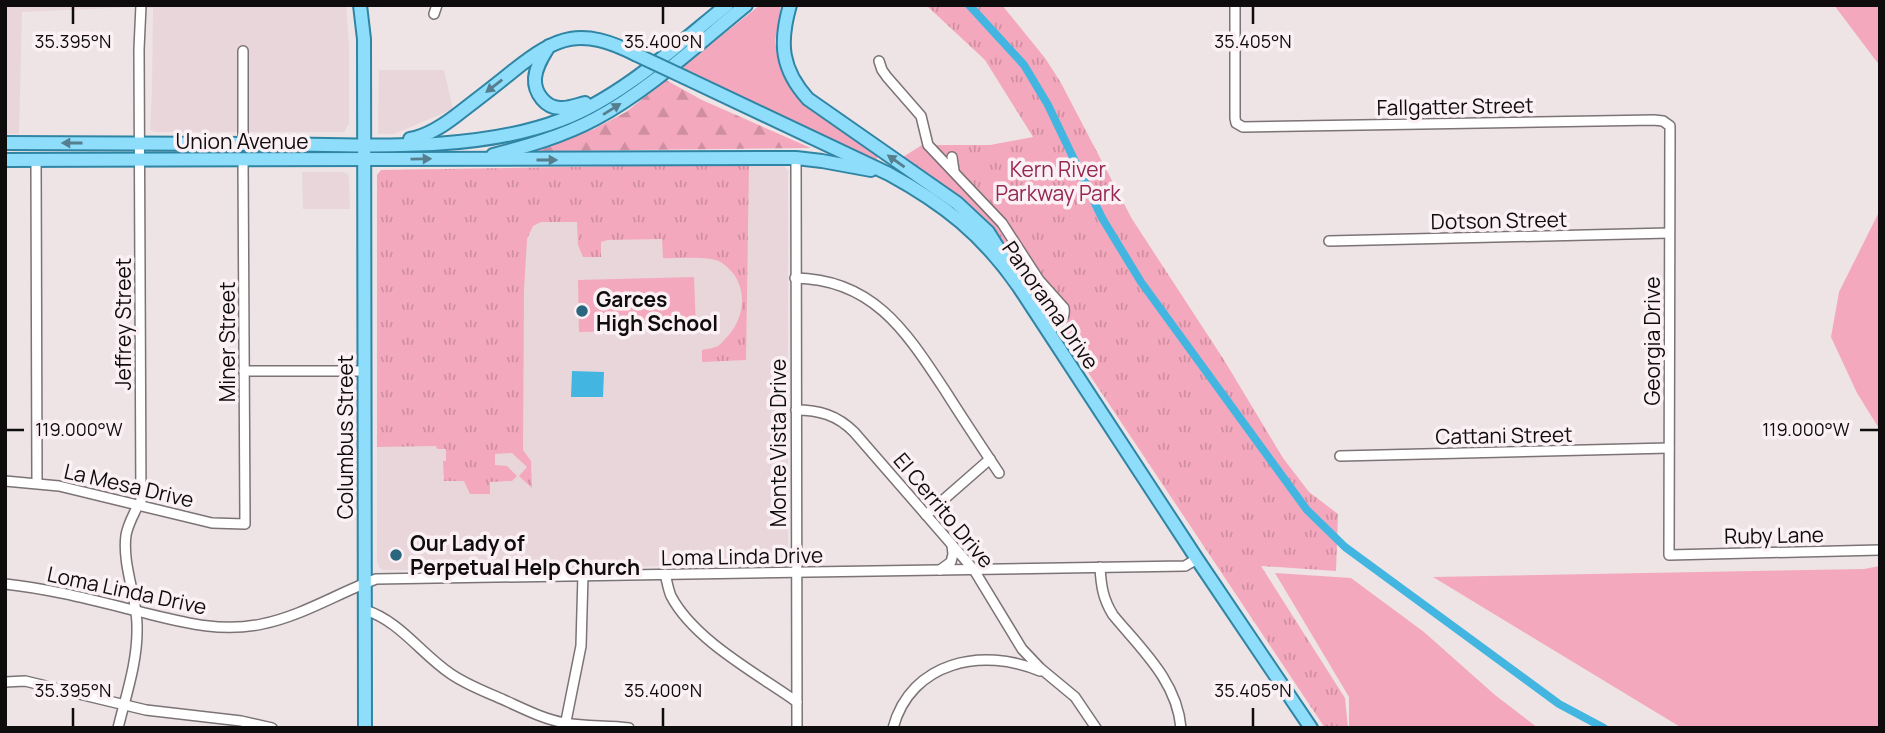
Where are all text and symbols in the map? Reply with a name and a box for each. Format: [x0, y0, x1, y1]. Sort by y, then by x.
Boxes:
text: 35.395°N [35, 29, 111, 53]
text: 35.400°N [624, 29, 702, 53]
text: 35.405°N [1214, 29, 1292, 53]
one-way arrow [485, 78, 503, 93]
street label: Fallgatter Street [1376, 91, 1534, 121]
one-way arrow [602, 103, 621, 116]
street label: Union Avenue [175, 127, 309, 155]
one-way arrow [61, 137, 83, 149]
one-way arrow [410, 154, 432, 165]
one-way arrow [537, 154, 559, 166]
one-way arrow [887, 154, 905, 168]
park label: Kern River Parkway Park [995, 155, 1121, 207]
street label: Dotson Street [1430, 205, 1568, 235]
street label: Panorama Drive [996, 235, 1106, 375]
street label: Jeffrey Street [109, 258, 137, 390]
street label: Georgia Drive [1638, 277, 1666, 405]
street label: Miner Street [213, 282, 241, 402]
place label: Garces High School [596, 285, 718, 337]
marker: Garces High School [574, 303, 590, 319]
street label: Columbus Street [331, 355, 359, 519]
street label: Monte Vista Drive [764, 359, 792, 527]
text: 119.000°W [35, 417, 123, 441]
text: 119.000°W [1762, 417, 1850, 441]
street label: Cattani Street [1435, 420, 1573, 450]
street label: El Cerrito Drive [888, 447, 1000, 573]
street label: La Mesa Drive [61, 456, 197, 514]
street label: Ruby Lane [1724, 520, 1824, 550]
place label: Our Lady of Perpetual Help Church [410, 529, 640, 581]
street label: Loma Linda Drive [661, 541, 823, 571]
marker: Our Lady of Perpetual Help Church [388, 547, 404, 563]
street label: Loma Linda Drive [45, 559, 209, 621]
text: 35.395°N [35, 678, 111, 702]
text: 35.400°N [624, 678, 702, 702]
text: 35.405°N [1214, 678, 1292, 702]

